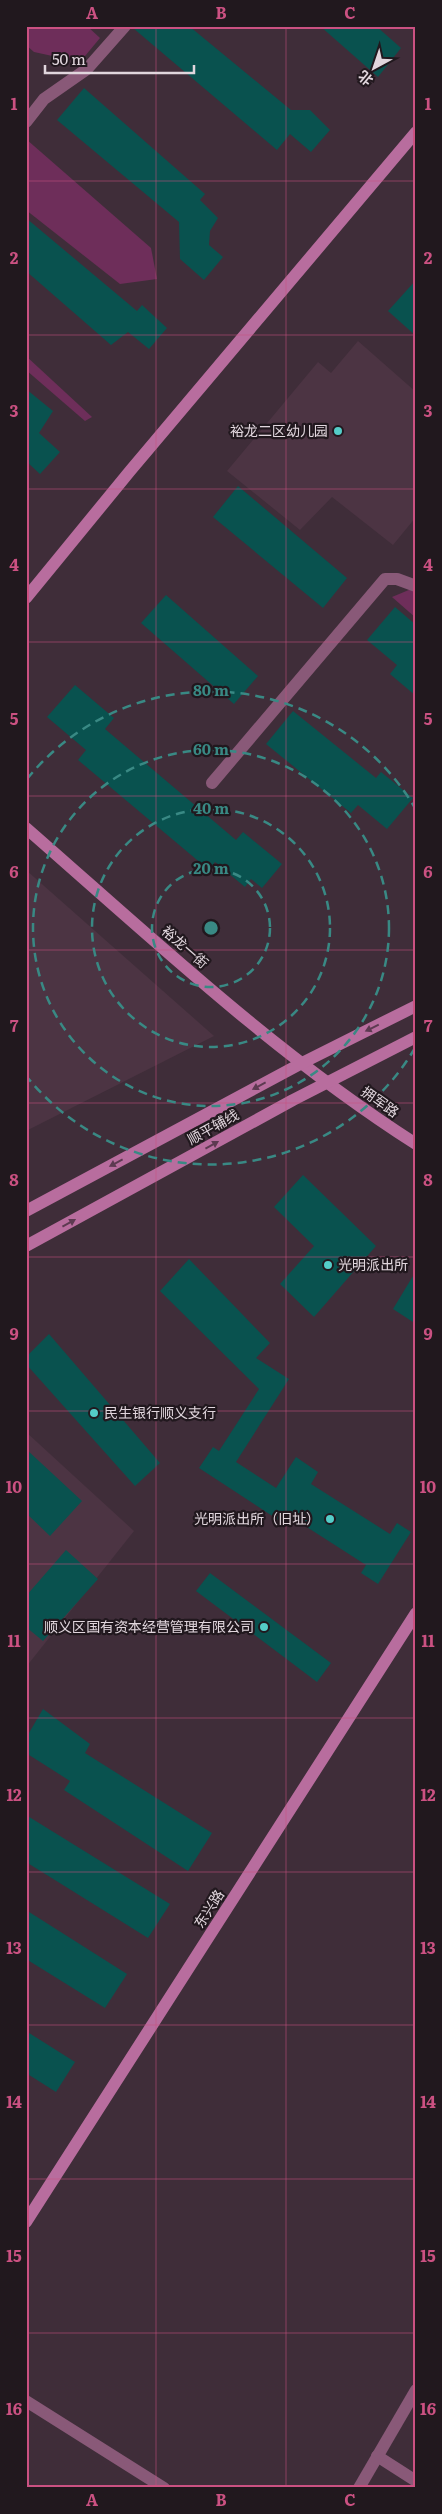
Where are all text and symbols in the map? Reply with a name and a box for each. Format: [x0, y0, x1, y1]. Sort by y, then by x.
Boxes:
text: A [86, 0, 98, 24]
text: B [215, 0, 227, 24]
text: C [344, 0, 356, 24]
scale bar [45, 42, 194, 74]
north arrow [350, 42, 400, 92]
text: 50 m [52, 47, 86, 70]
text: 北 [353, 67, 377, 91]
text: 1 [11, 91, 18, 115]
text: 1 [425, 91, 432, 115]
text: 2 [10, 245, 19, 269]
text: 2 [424, 245, 433, 269]
text: 3 [10, 398, 19, 422]
text: 3 [424, 398, 433, 422]
place label: 裕龙二区幼儿园 [230, 420, 328, 440]
marker: 裕龙二区幼儿园 [332, 425, 344, 437]
text: 4 [9, 552, 19, 576]
text: 4 [423, 552, 433, 576]
text: 80 m [193, 678, 229, 701]
text: 5 [10, 706, 19, 730]
text: 5 [424, 706, 433, 730]
text: 60 m [193, 737, 229, 760]
text: 40 m [193, 796, 229, 819]
text: 20 m [193, 856, 229, 879]
text: 6 [9, 859, 19, 883]
text: 6 [423, 859, 433, 883]
centre of rings [202, 919, 220, 937]
street label: 裕龙一街 [158, 920, 213, 972]
text: 7 [10, 1013, 19, 1037]
text: 7 [424, 1013, 433, 1037]
one-way arrow [365, 1024, 379, 1032]
street label: 拥军路 [358, 1081, 404, 1121]
one-way arrow [252, 1082, 266, 1090]
street label: 顺平辅线 [183, 1104, 242, 1148]
one-way arrow [205, 1140, 218, 1149]
one-way arrow [109, 1159, 123, 1167]
text: 8 [9, 1167, 19, 1191]
text: 8 [423, 1167, 433, 1191]
one-way arrow [62, 1218, 76, 1227]
place label: 光明派出所 [338, 1254, 408, 1274]
marker: 光明派出所 [322, 1259, 334, 1271]
text: 9 [9, 1321, 19, 1345]
text: 9 [423, 1321, 433, 1345]
place label: 民生银行顺义支行 [104, 1402, 216, 1422]
marker: 民生银行顺义支行 [88, 1407, 100, 1419]
text: 10 [6, 1474, 22, 1498]
text: 10 [420, 1474, 436, 1498]
place label: 光明派出所（旧址） [194, 1508, 320, 1528]
marker: 光明派出所（旧址） [324, 1513, 336, 1525]
place label: 顺义区国有资本经营管理有限公司 [44, 1616, 254, 1636]
marker: 顺义区国有资本经营管理有限公司 [258, 1621, 270, 1633]
text: 11 [7, 1628, 21, 1652]
text: 11 [421, 1628, 435, 1652]
text: 12 [6, 1782, 22, 1806]
text: 12 [420, 1782, 436, 1806]
street label: 东兴路 [188, 1885, 228, 1932]
text: 13 [6, 1935, 22, 1959]
text: 13 [420, 1935, 436, 1959]
text: 14 [6, 2089, 22, 2113]
text: 14 [420, 2089, 436, 2113]
text: 15 [6, 2243, 22, 2267]
text: 15 [420, 2243, 436, 2267]
text: 16 [6, 2396, 22, 2420]
text: 16 [420, 2396, 436, 2420]
text: A [86, 2487, 98, 2511]
text: B [215, 2487, 227, 2511]
text: C [344, 2487, 356, 2511]

